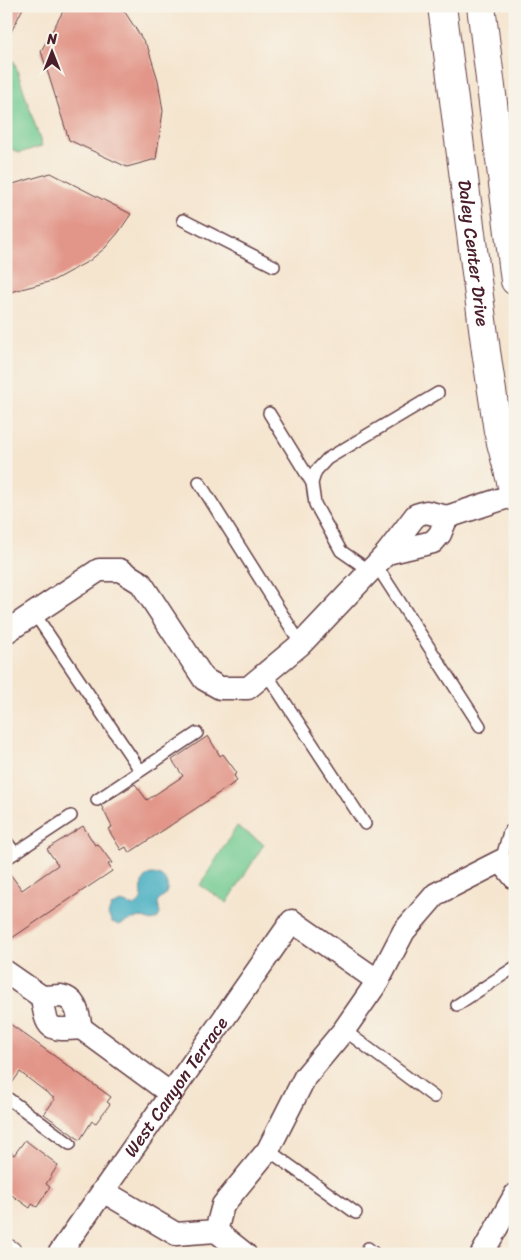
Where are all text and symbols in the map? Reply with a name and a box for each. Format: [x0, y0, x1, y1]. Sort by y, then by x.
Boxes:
text: N [46, 27, 57, 52]
north arrow [28, 28, 78, 78]
street label: Daley Center Drive [448, 178, 499, 328]
street label: West Canyon Terrace [115, 1009, 237, 1164]

